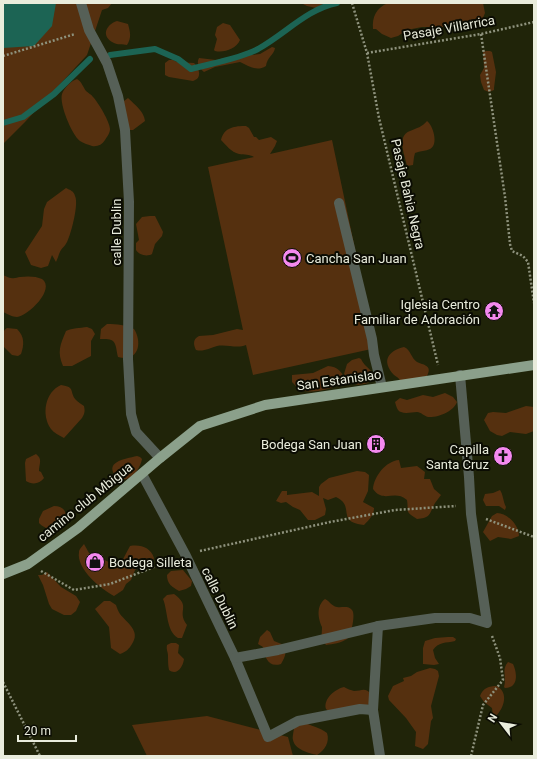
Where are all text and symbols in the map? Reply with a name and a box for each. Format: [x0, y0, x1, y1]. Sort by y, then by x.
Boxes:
street label: Pasaje Villarrica [402, 13, 496, 43]
street label: Pasaje Bahia Negra [388, 137, 428, 251]
street label: calle Dublin [109, 199, 124, 265]
sports icon: Cancha San Juan [281, 247, 303, 269]
place label: Cancha San Juan [306, 251, 407, 266]
place label: Iglesia Centro Familiar de Adoración [354, 297, 480, 327]
temple icon: Iglesia Centro Familiar de Adoración [483, 300, 505, 322]
street label: San Estanislao [296, 367, 382, 393]
building icon: Bodega San Juan [365, 433, 387, 455]
place label: Bodega San Juan [261, 437, 362, 452]
place label: Capilla Santa Cruz [426, 442, 490, 472]
church icon: Capilla Santa Cruz [492, 445, 514, 467]
street label: camino club Mbigua [35, 459, 135, 545]
shop icon: Bodega Silleta [84, 551, 106, 573]
place label: Bodega Silleta [109, 555, 192, 570]
street label: calle Dublin [199, 565, 241, 631]
north arrow [481, 703, 521, 743]
text: N [485, 711, 501, 725]
scale bar [18, 717, 76, 743]
text: 20 m [24, 724, 51, 738]

